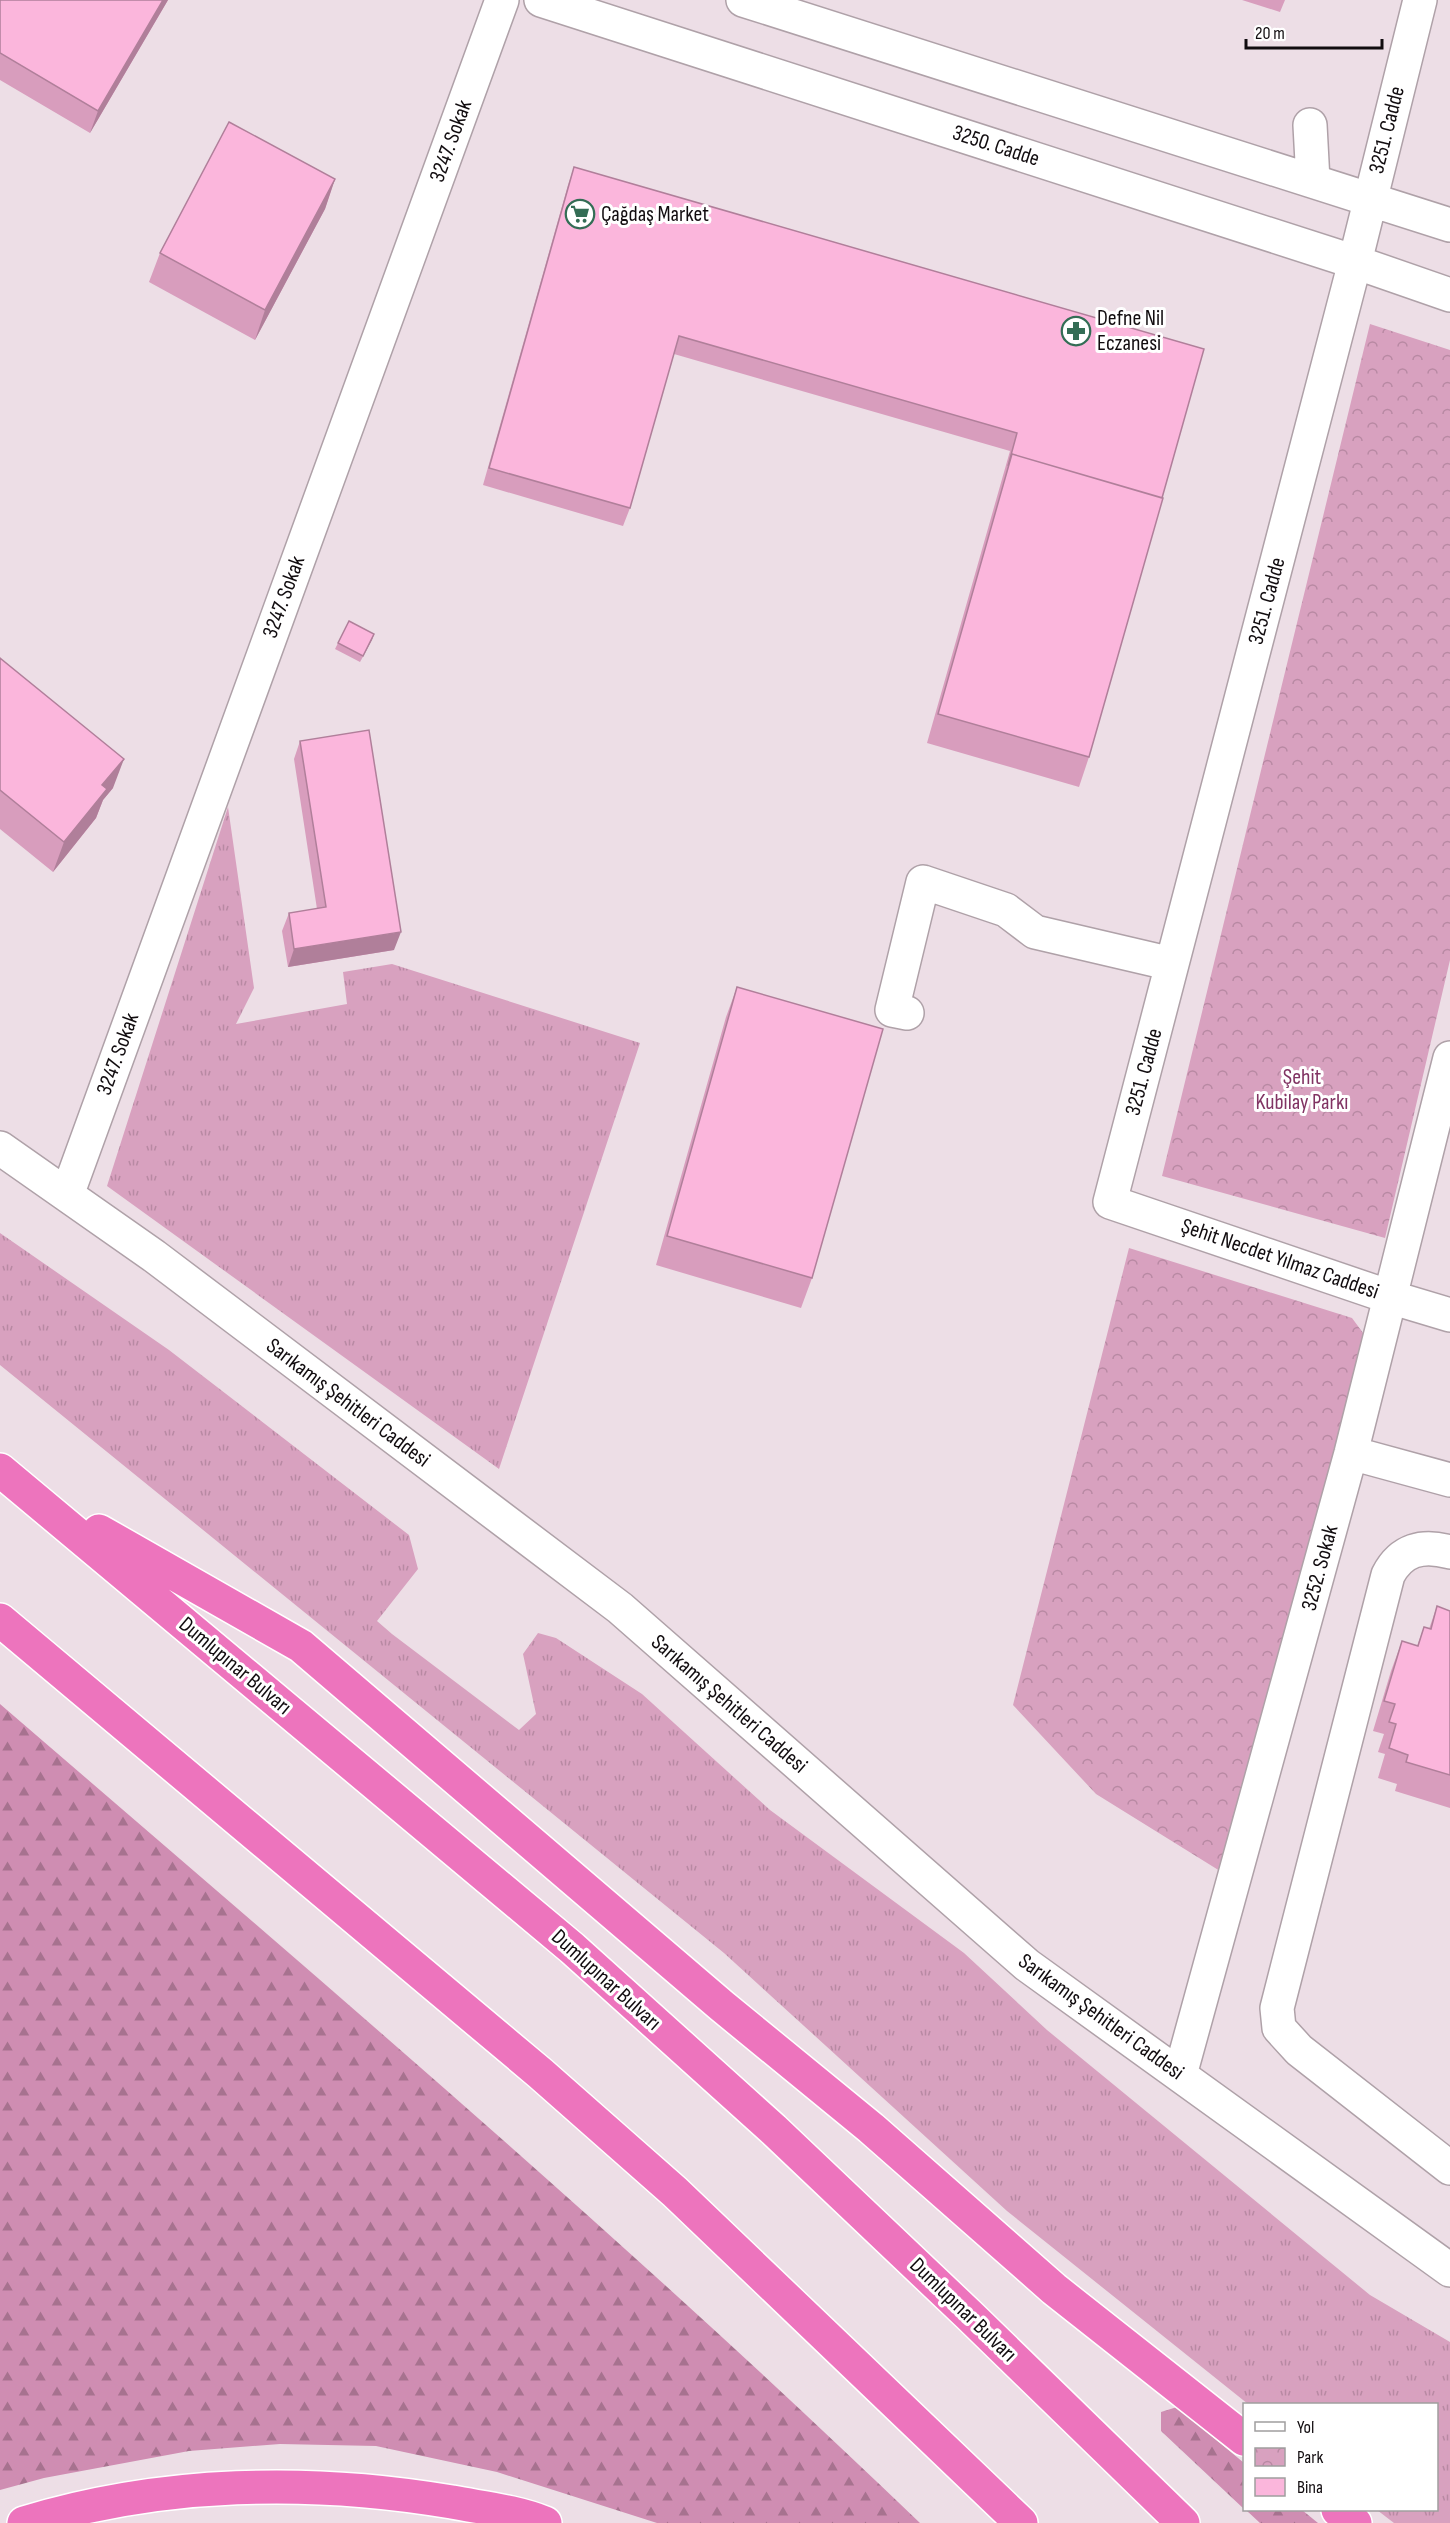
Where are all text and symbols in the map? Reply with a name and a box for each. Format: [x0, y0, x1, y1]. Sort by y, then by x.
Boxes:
scale bar [1246, 12, 1382, 50]
text: 20 m [1255, 23, 1285, 44]
street label: 3251. Cadde [1363, 84, 1411, 176]
street label: 3247. Sokak [424, 96, 479, 186]
street label: 3250. Cadde [949, 119, 1043, 173]
supermarket icon: Çağdaş Market [564, 198, 596, 230]
place label: Çağdaş Market [601, 201, 709, 228]
place label: Defne Nil Eczanesi [1097, 305, 1164, 357]
pharmacy icon: Defne Nil Eczanesi [1060, 315, 1092, 347]
street label: 3247. Sokak [257, 552, 312, 642]
street label: 3251. Cadde [1242, 554, 1292, 648]
street label: 3247. Sokak [91, 1009, 146, 1099]
street label: 3251. Cadde [1119, 1025, 1169, 1119]
park label: Şehit Kubilay Parkı [1256, 1064, 1348, 1116]
street label: Şehit Necdet Yılmaz Caddesi [1178, 1212, 1382, 1306]
street label: Sarıkamış Şehitleri Caddesi [261, 1333, 435, 1473]
street label: 3252. Sokak [1296, 1522, 1345, 1614]
street label: Dumlupınar Bulvarı [173, 1611, 297, 1721]
street label: Sarıkamış Şehitleri Caddesi [645, 1629, 813, 1779]
street label: Dumlupınar Bulvarı [546, 1924, 666, 2036]
street label: Sarıkamış Şehitleri Caddesi [1013, 1948, 1189, 2086]
street label: Dumlupınar Bulvarı [904, 2252, 1022, 2368]
legend [1243, 2403, 1438, 2511]
text: Yol [1297, 2417, 1314, 2438]
text: Park [1297, 2447, 1323, 2468]
text: Bina [1297, 2477, 1323, 2498]

